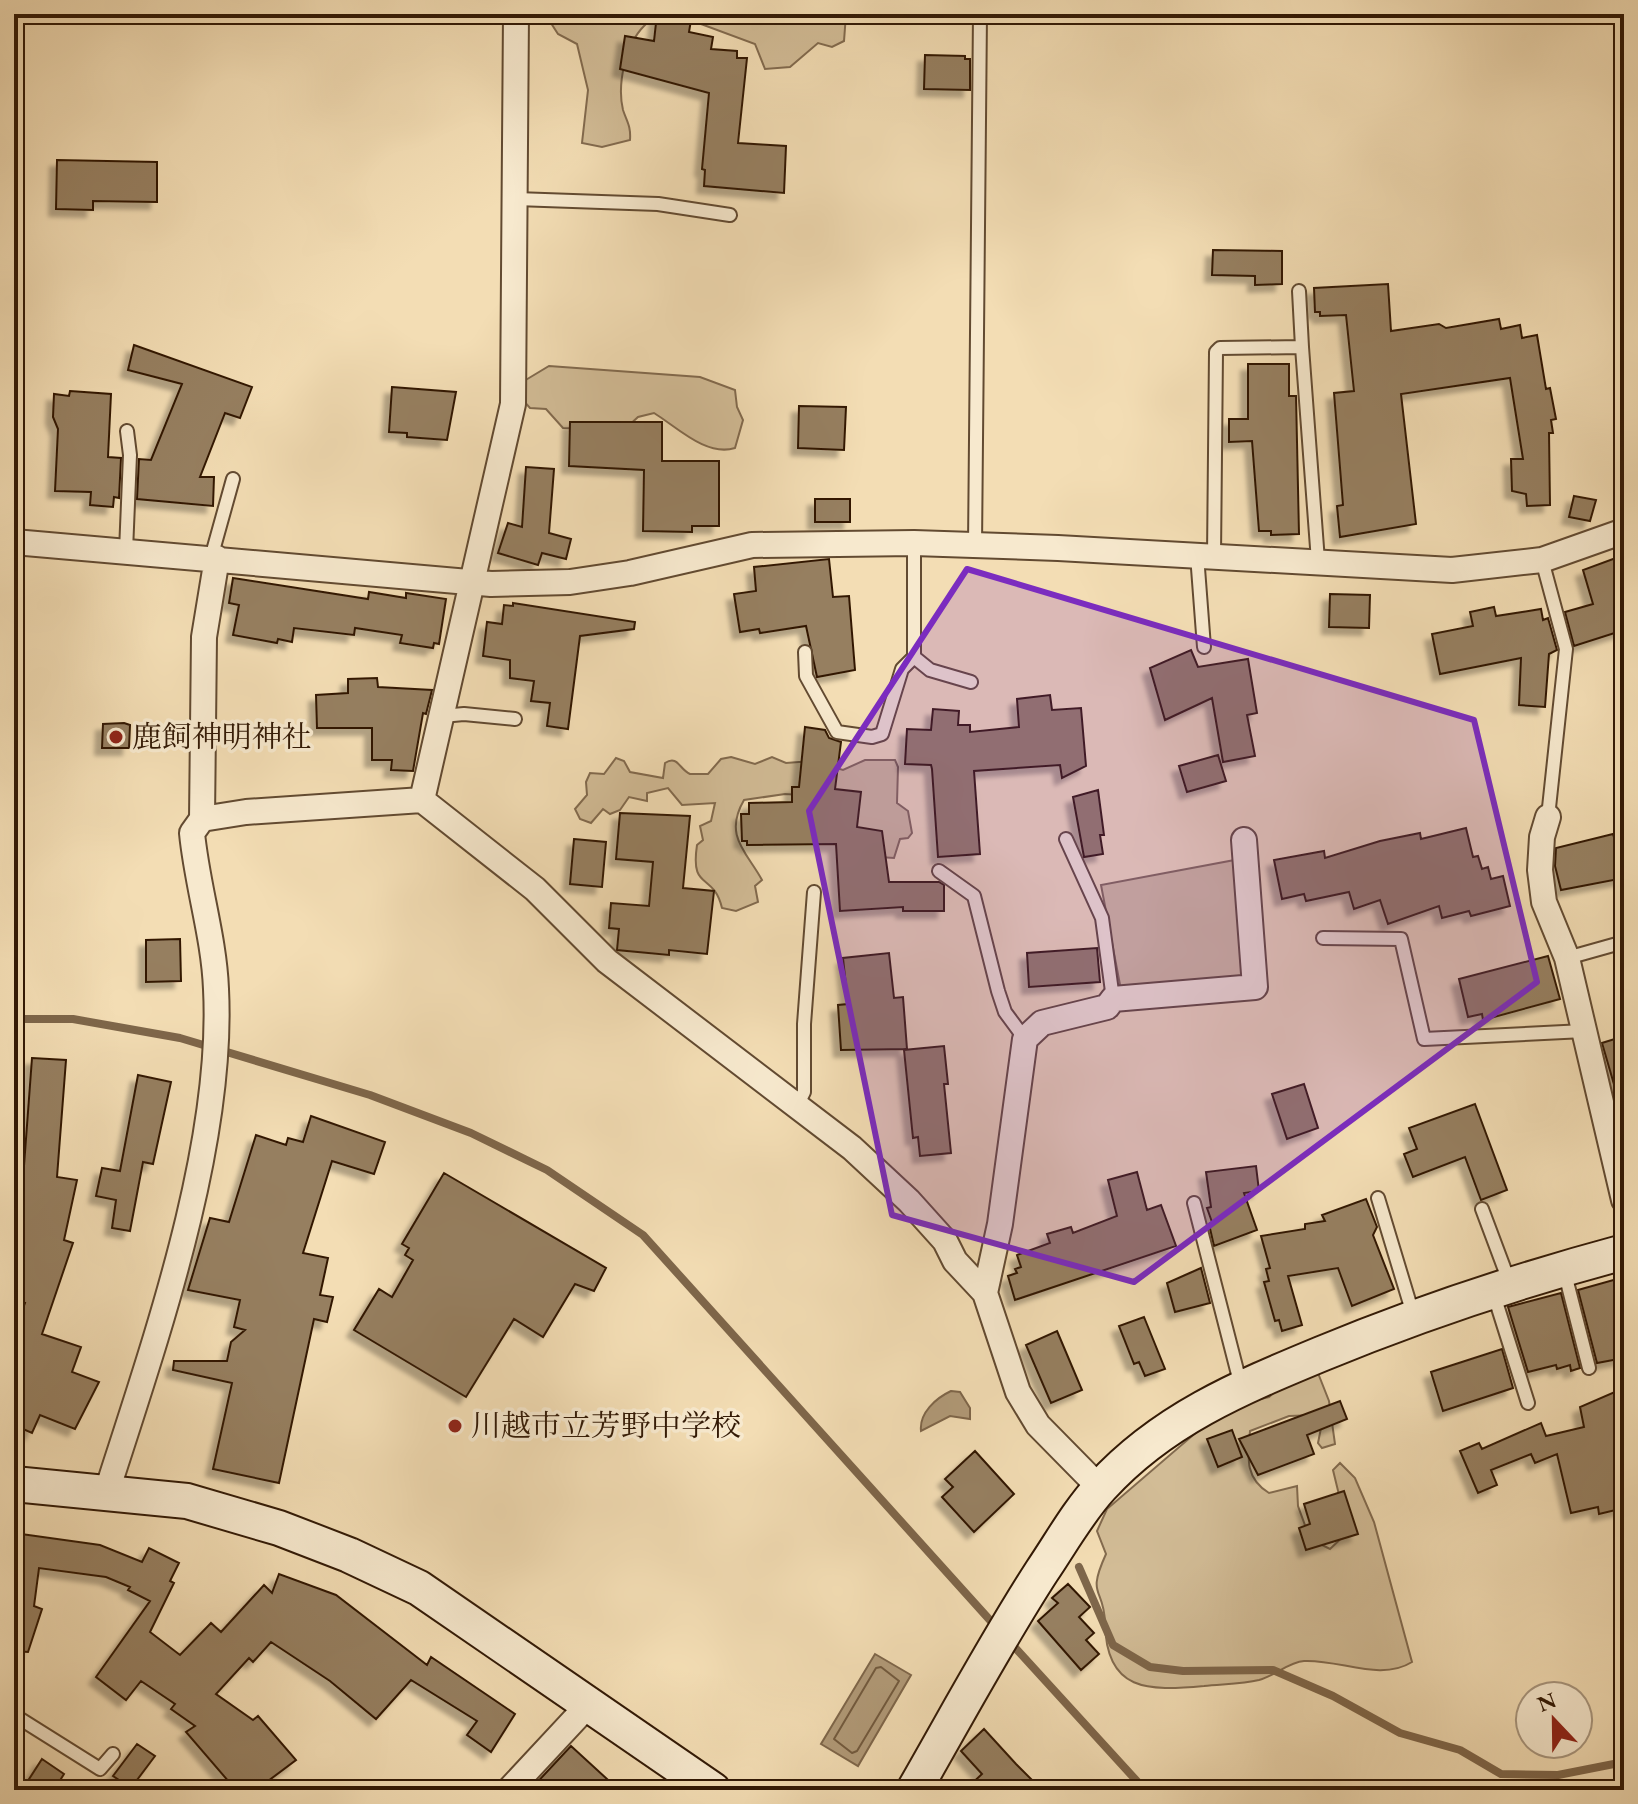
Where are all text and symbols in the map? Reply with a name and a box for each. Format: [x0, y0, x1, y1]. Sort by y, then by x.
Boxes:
place label: 鹿飼神明神社 [132, 717, 312, 756]
marker: 鹿飼神明神社 [107, 728, 125, 746]
place label: 川越市立芳野中学校 [471, 1406, 741, 1445]
marker: 川越市立芳野中学校 [446, 1417, 464, 1435]
north arrow [1514, 1680, 1594, 1760]
text: N [1533, 1685, 1561, 1719]

